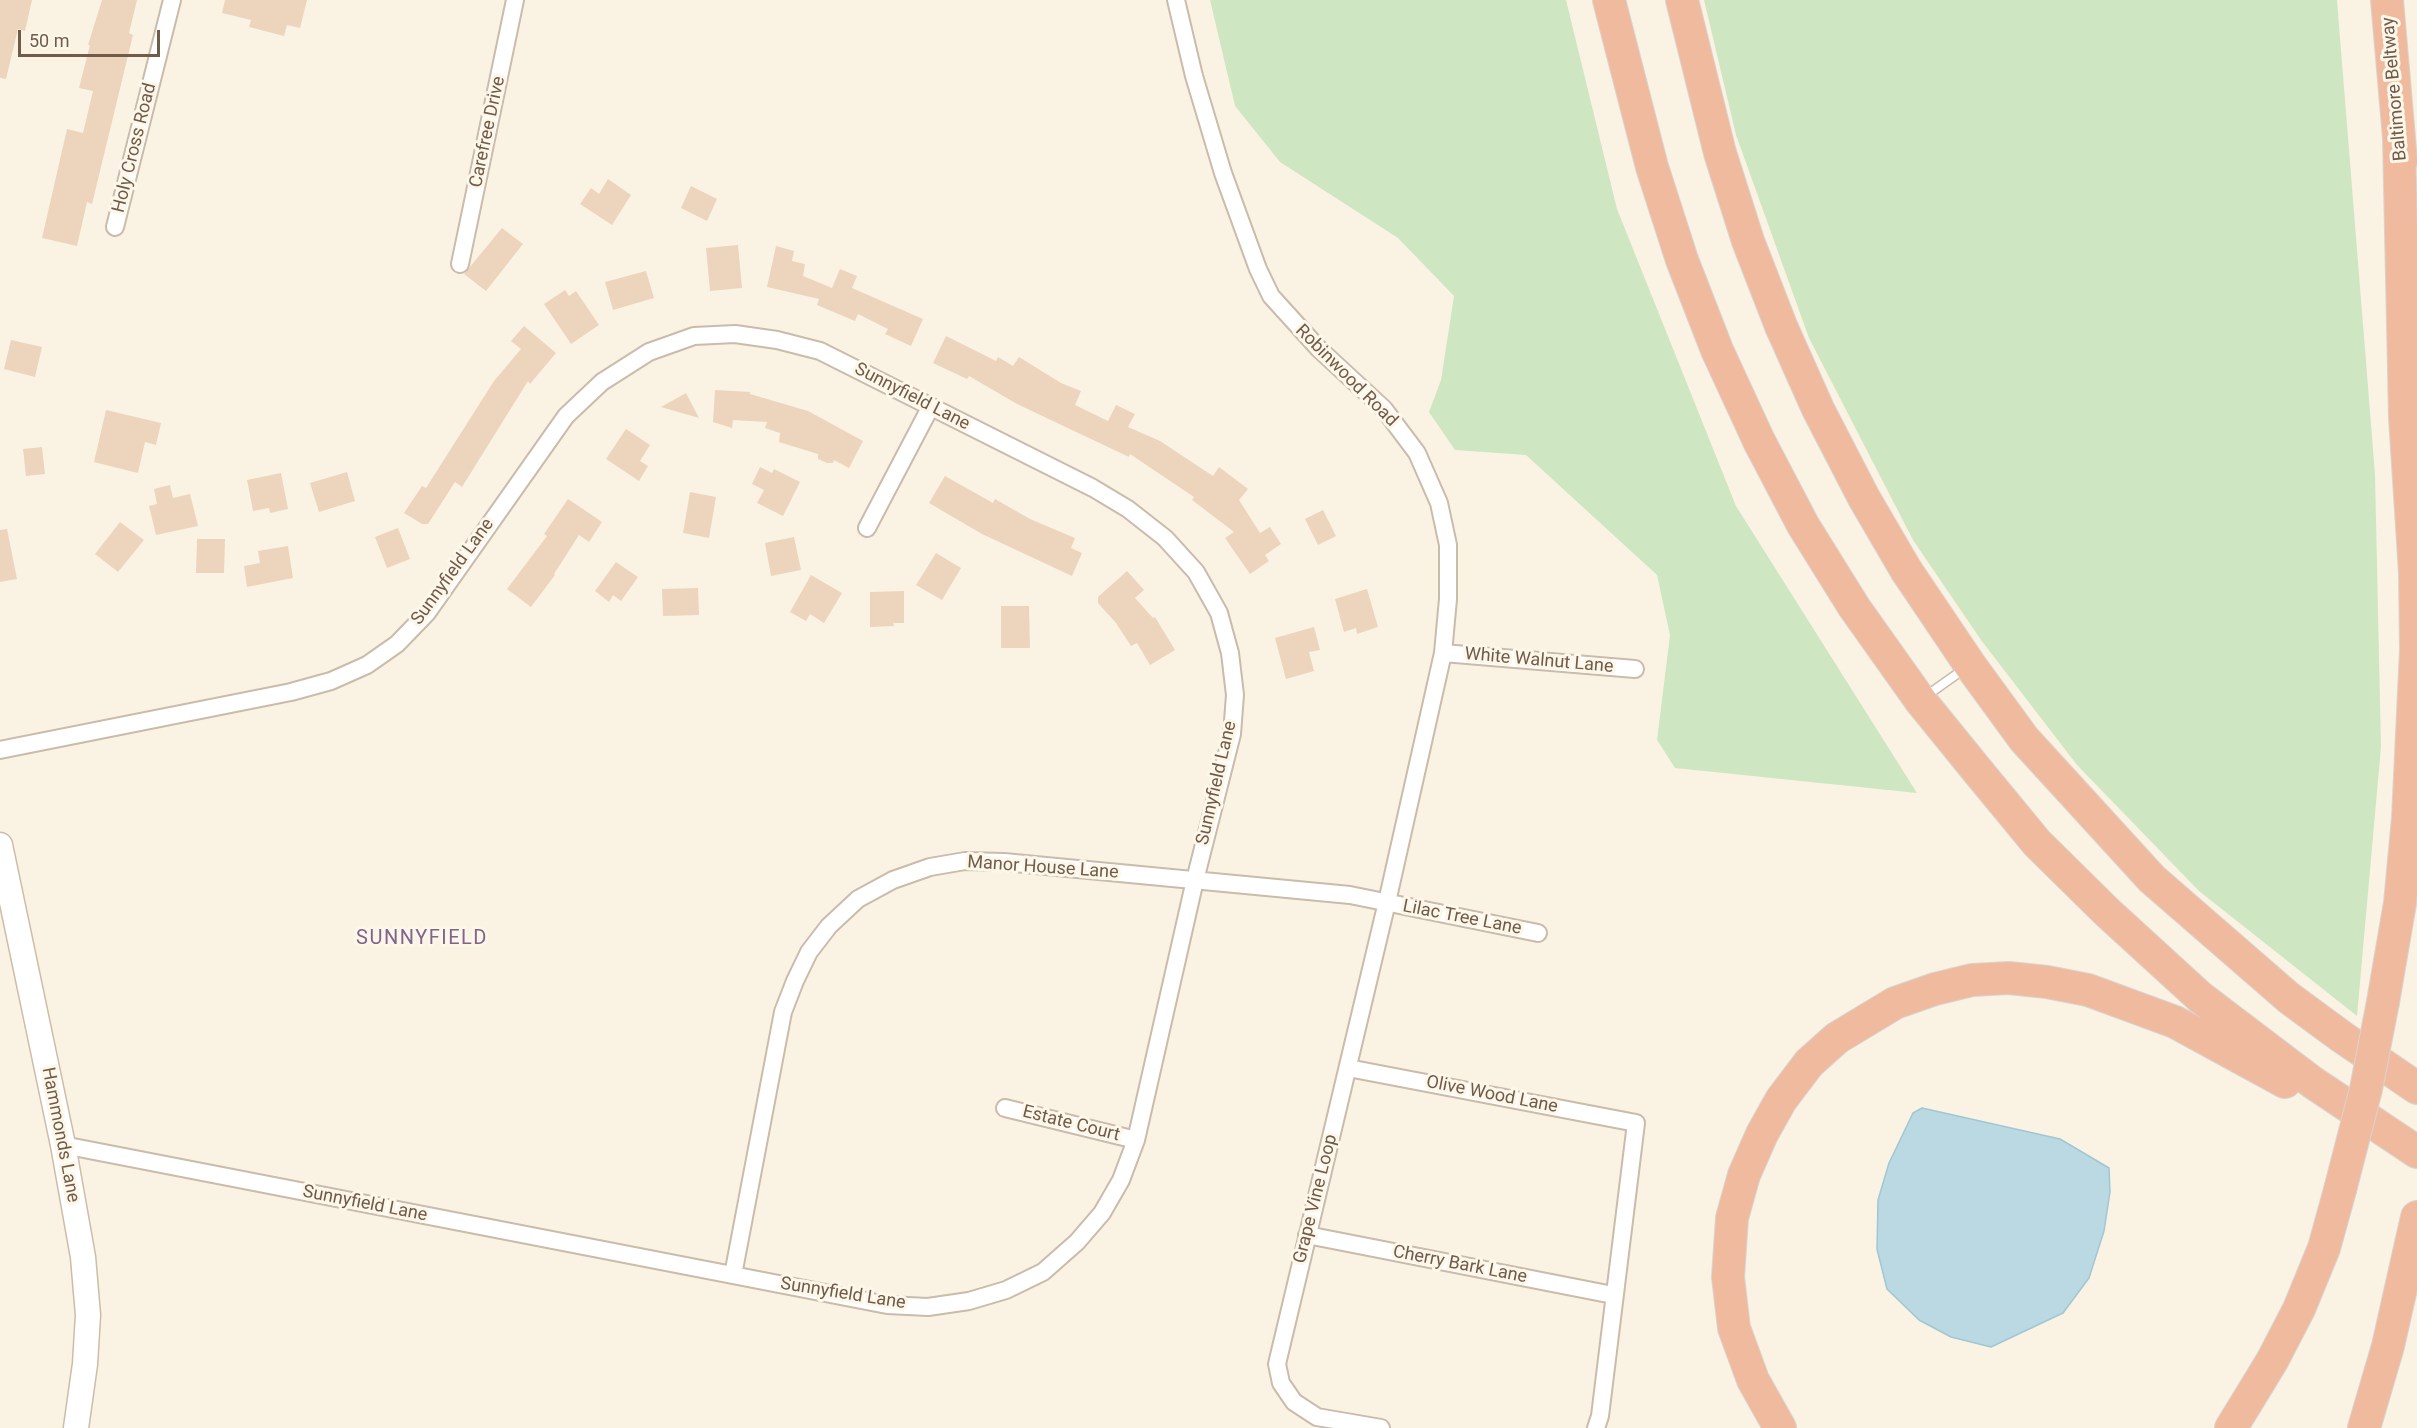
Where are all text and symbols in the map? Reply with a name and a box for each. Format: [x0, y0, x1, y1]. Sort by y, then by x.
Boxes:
street label: Baltimore Beltway [2378, 16, 2412, 162]
scale bar [21, 18, 164, 56]
text: 50 m [29, 30, 69, 51]
street label: Carefree Drive [466, 74, 510, 190]
street label: Holy Cross Road [108, 81, 162, 215]
street label: Robinwood Road [1290, 320, 1402, 432]
street label: Sunnyfield Lane [851, 359, 973, 435]
street label: Sunnyfield Lane [407, 514, 499, 630]
street label: White Walnut Lane [1464, 644, 1614, 678]
street label: Sunnyfield Lane [1192, 719, 1242, 847]
street label: Manor House Lane [967, 852, 1119, 884]
street label: Lilac Tree Lane [1401, 896, 1523, 940]
district label: SUNNYFIELD [356, 927, 488, 951]
street label: Hammonds Lane [36, 1066, 84, 1204]
street label: Olive Wood Lane [1424, 1072, 1560, 1118]
street label: Estate Court [1020, 1101, 1122, 1147]
street label: Grape Vine Loop [1290, 1132, 1342, 1266]
street label: Sunnyfield Lane [301, 1181, 429, 1227]
street label: Cherry Bark Lane [1391, 1241, 1529, 1289]
street label: Sunnyfield Lane [779, 1273, 907, 1315]

